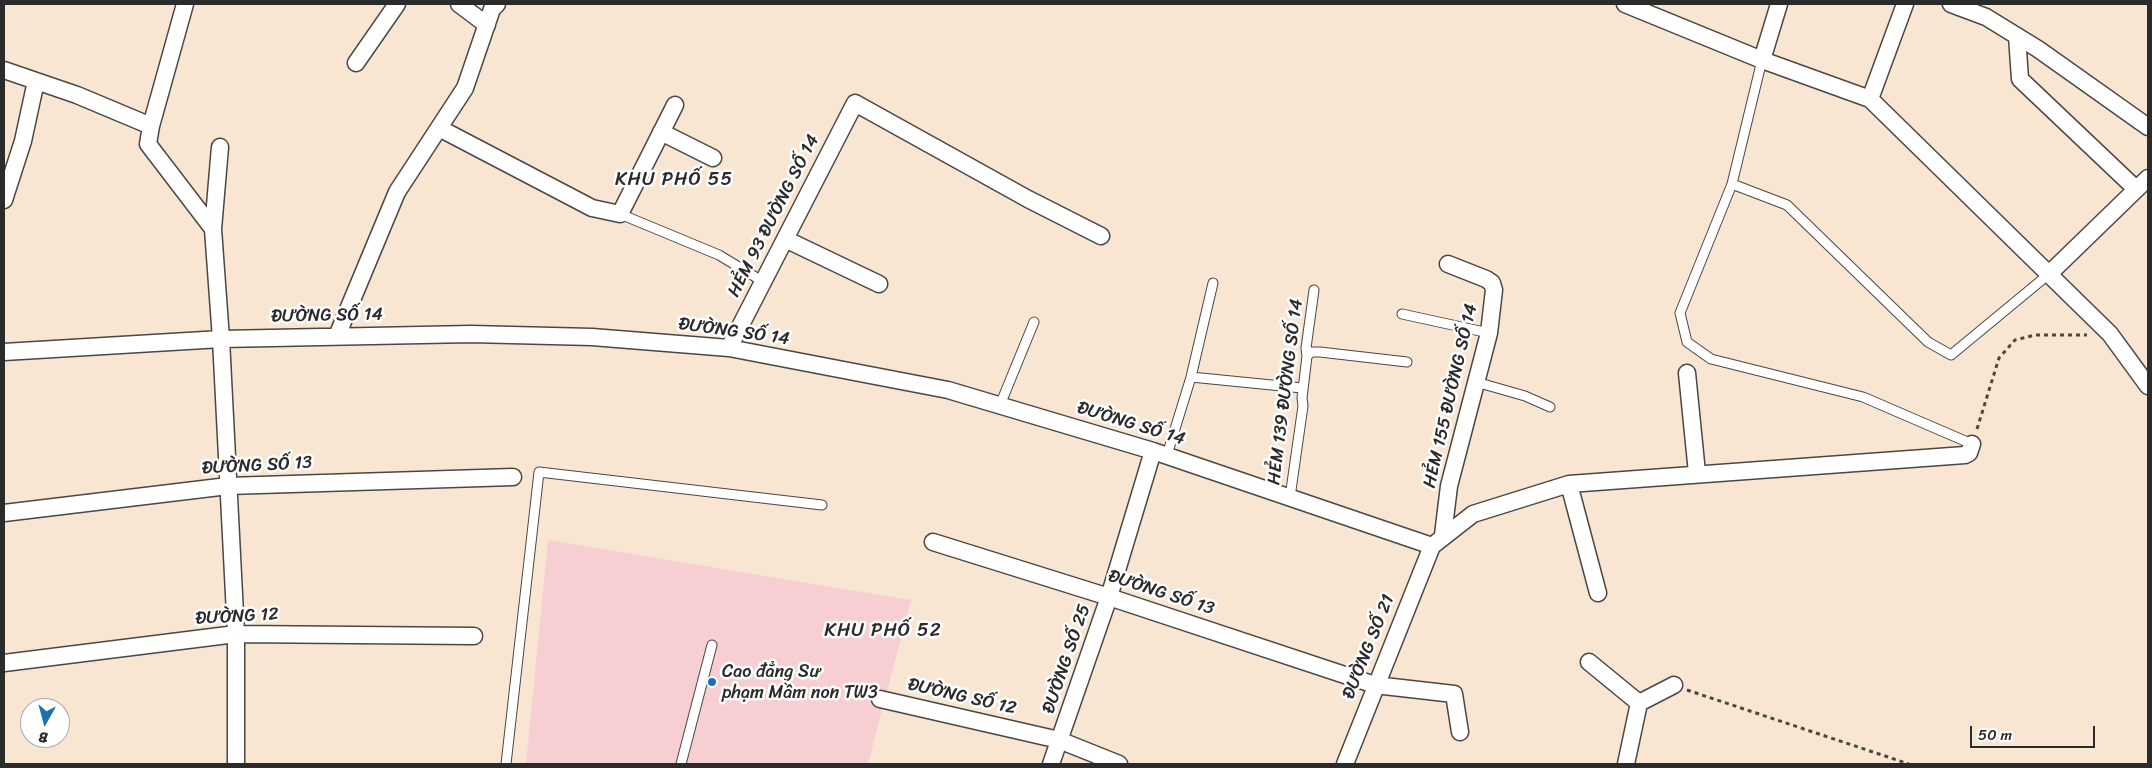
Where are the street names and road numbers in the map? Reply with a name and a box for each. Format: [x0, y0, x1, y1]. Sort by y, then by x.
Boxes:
street label: HẺM 93 ĐƯỜNG SỐ 14 [724, 131, 824, 301]
street label: HẺM 139 ĐƯỜNG SỐ 14 [1264, 298, 1308, 486]
street label: HẺM 155 ĐƯỜNG SỐ 14 [1419, 302, 1483, 490]
street label: ĐƯỜNG SỐ 14 [271, 304, 383, 328]
street label: ĐƯỜNG SỐ 14 [677, 314, 791, 350]
street label: ĐƯỜNG SỐ 14 [1074, 397, 1188, 451]
street label: ĐƯỜNG SỐ 13 [201, 452, 313, 480]
street label: ĐƯỜNG SỐ 13 [1105, 566, 1217, 620]
street label: ĐƯỜNG SỐ 21 [1338, 592, 1400, 702]
street label: ĐƯỜNG SỐ 25 [1038, 602, 1096, 716]
street label: ĐƯỜNG 12 [195, 604, 279, 630]
street label: ĐƯỜNG SỐ 12 [906, 674, 1018, 720]

